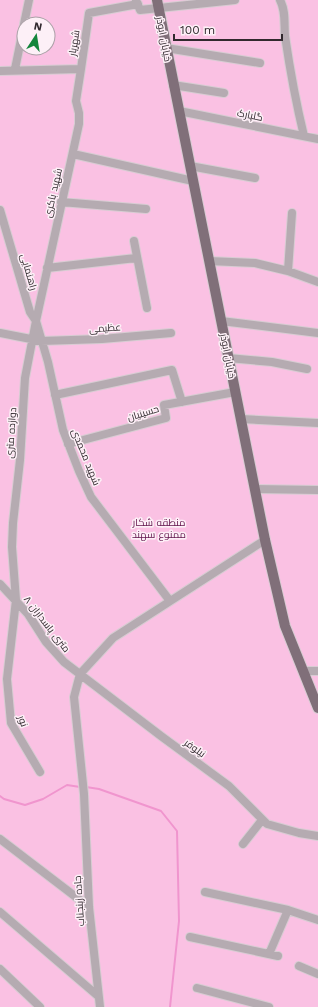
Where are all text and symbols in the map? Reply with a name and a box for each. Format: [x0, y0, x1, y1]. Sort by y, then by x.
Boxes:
street label: خیابان ابوذر [153, 15, 174, 63]
north arrow [16, 16, 56, 56]
scale bar [174, 16, 282, 42]
text: N [33, 20, 43, 34]
text: 100 m [180, 23, 215, 37]
street label: شهریار [66, 29, 82, 58]
street label: گلپارک [236, 107, 264, 124]
street label: شهید باکری [42, 167, 65, 219]
street label: راهنمایی [18, 252, 39, 292]
street label: عظیمی [89, 321, 121, 336]
street label: خیابان ابوذر [217, 332, 238, 380]
street label: حسینیان [126, 403, 160, 424]
street label: دوازده متری [4, 407, 19, 459]
street label: شهید محمدی [69, 427, 102, 487]
park label: منطقه شکار ممنوع سهند [132, 517, 186, 541]
street label: ۸ متری پاسداران [21, 594, 72, 655]
street label: نور [16, 713, 30, 728]
street label: نیلوفر [181, 736, 208, 759]
street label: جاده زینجناب [72, 875, 86, 927]

